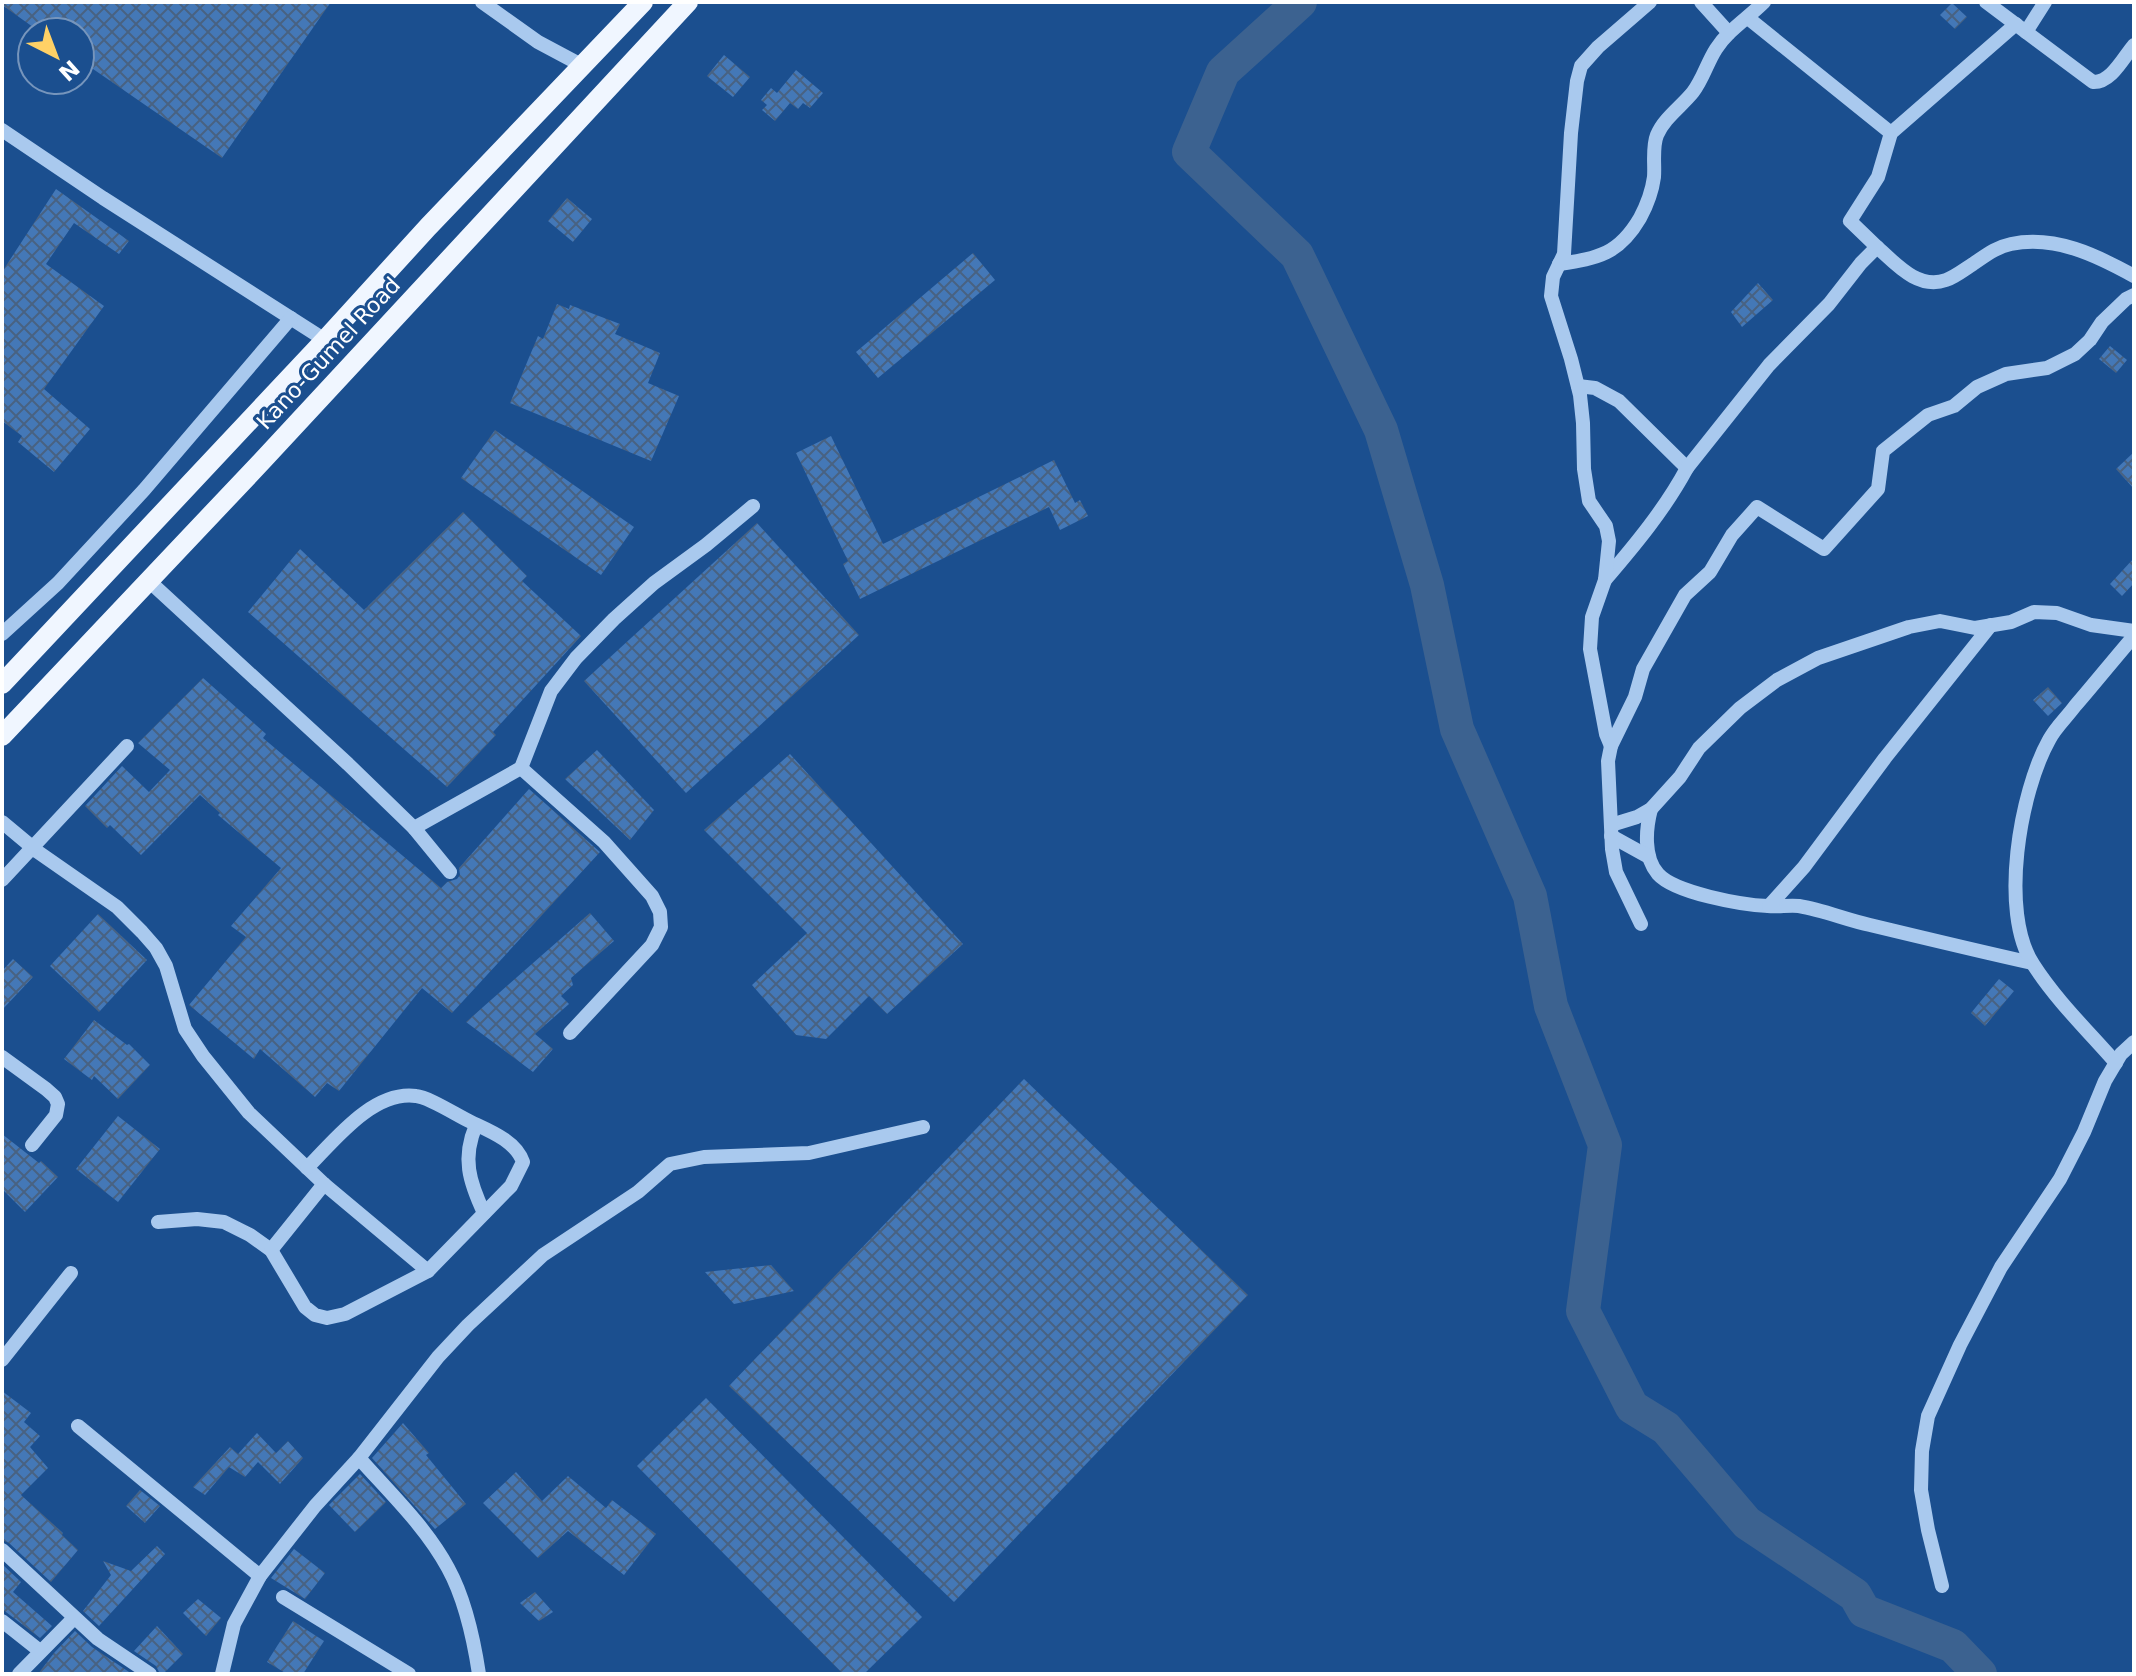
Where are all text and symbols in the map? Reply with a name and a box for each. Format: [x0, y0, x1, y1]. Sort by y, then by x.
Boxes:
north arrow [16, 16, 96, 96]
text: N [54, 55, 84, 86]
street label: Kano-Gumel Road [252, 272, 405, 434]

